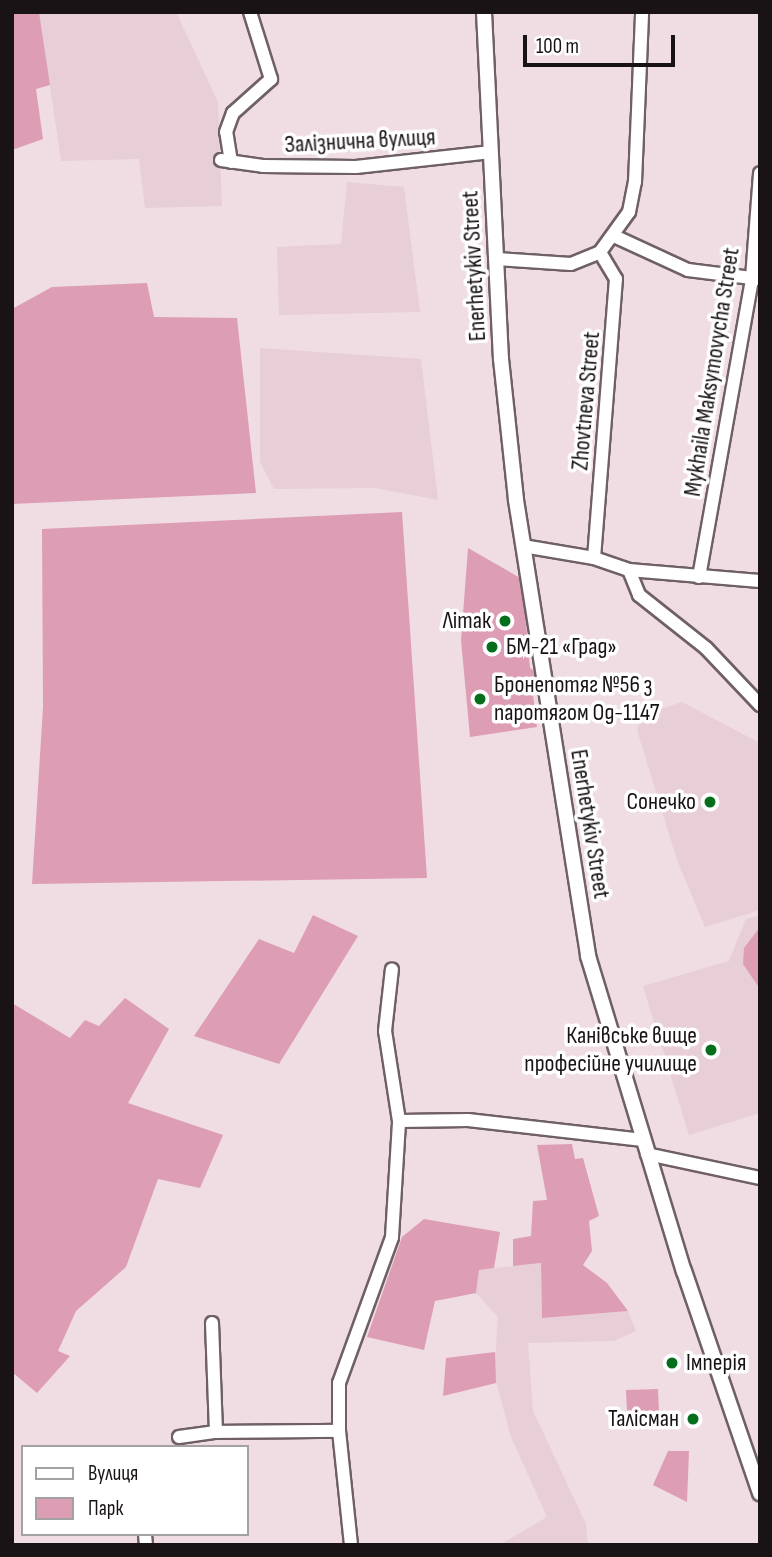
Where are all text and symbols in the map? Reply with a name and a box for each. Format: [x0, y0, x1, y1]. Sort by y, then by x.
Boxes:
scale bar [527, 21, 679, 65]
text: 100 m [536, 34, 579, 59]
street label: Залізнична вулиця [284, 123, 436, 159]
street label: Enerhetykiv Street [456, 190, 492, 342]
street label: Mykhaila Maksymovycha Street [678, 246, 746, 498]
street label: Zhovtneva Street [566, 330, 606, 472]
place label: Літак [443, 607, 491, 635]
marker: Літак [497, 613, 513, 629]
place label: БМ-21 «Град» [506, 633, 617, 661]
marker: БМ-21 «Град» [484, 639, 500, 655]
place label: Бронепотяг №56 з паротягом Од-1147 [494, 671, 659, 727]
marker: Бронепотяг №56 з паротягом Од-1147 [472, 691, 488, 707]
street label: Enerhetykiv Street [564, 747, 616, 901]
place label: Сонечко [627, 788, 696, 816]
marker: Сонечко [702, 794, 718, 810]
place label: Канівське вище професійне училище [524, 1022, 697, 1078]
marker: Канівське вище професійне училище [703, 1042, 719, 1058]
place label: Імперія [686, 1349, 746, 1377]
marker: Імперія [664, 1355, 680, 1371]
place label: Талісман [608, 1405, 679, 1433]
marker: Талісман [685, 1411, 701, 1427]
legend [21, 1445, 248, 1536]
text: Вулиця [88, 1461, 138, 1486]
text: Парк [88, 1496, 123, 1521]

